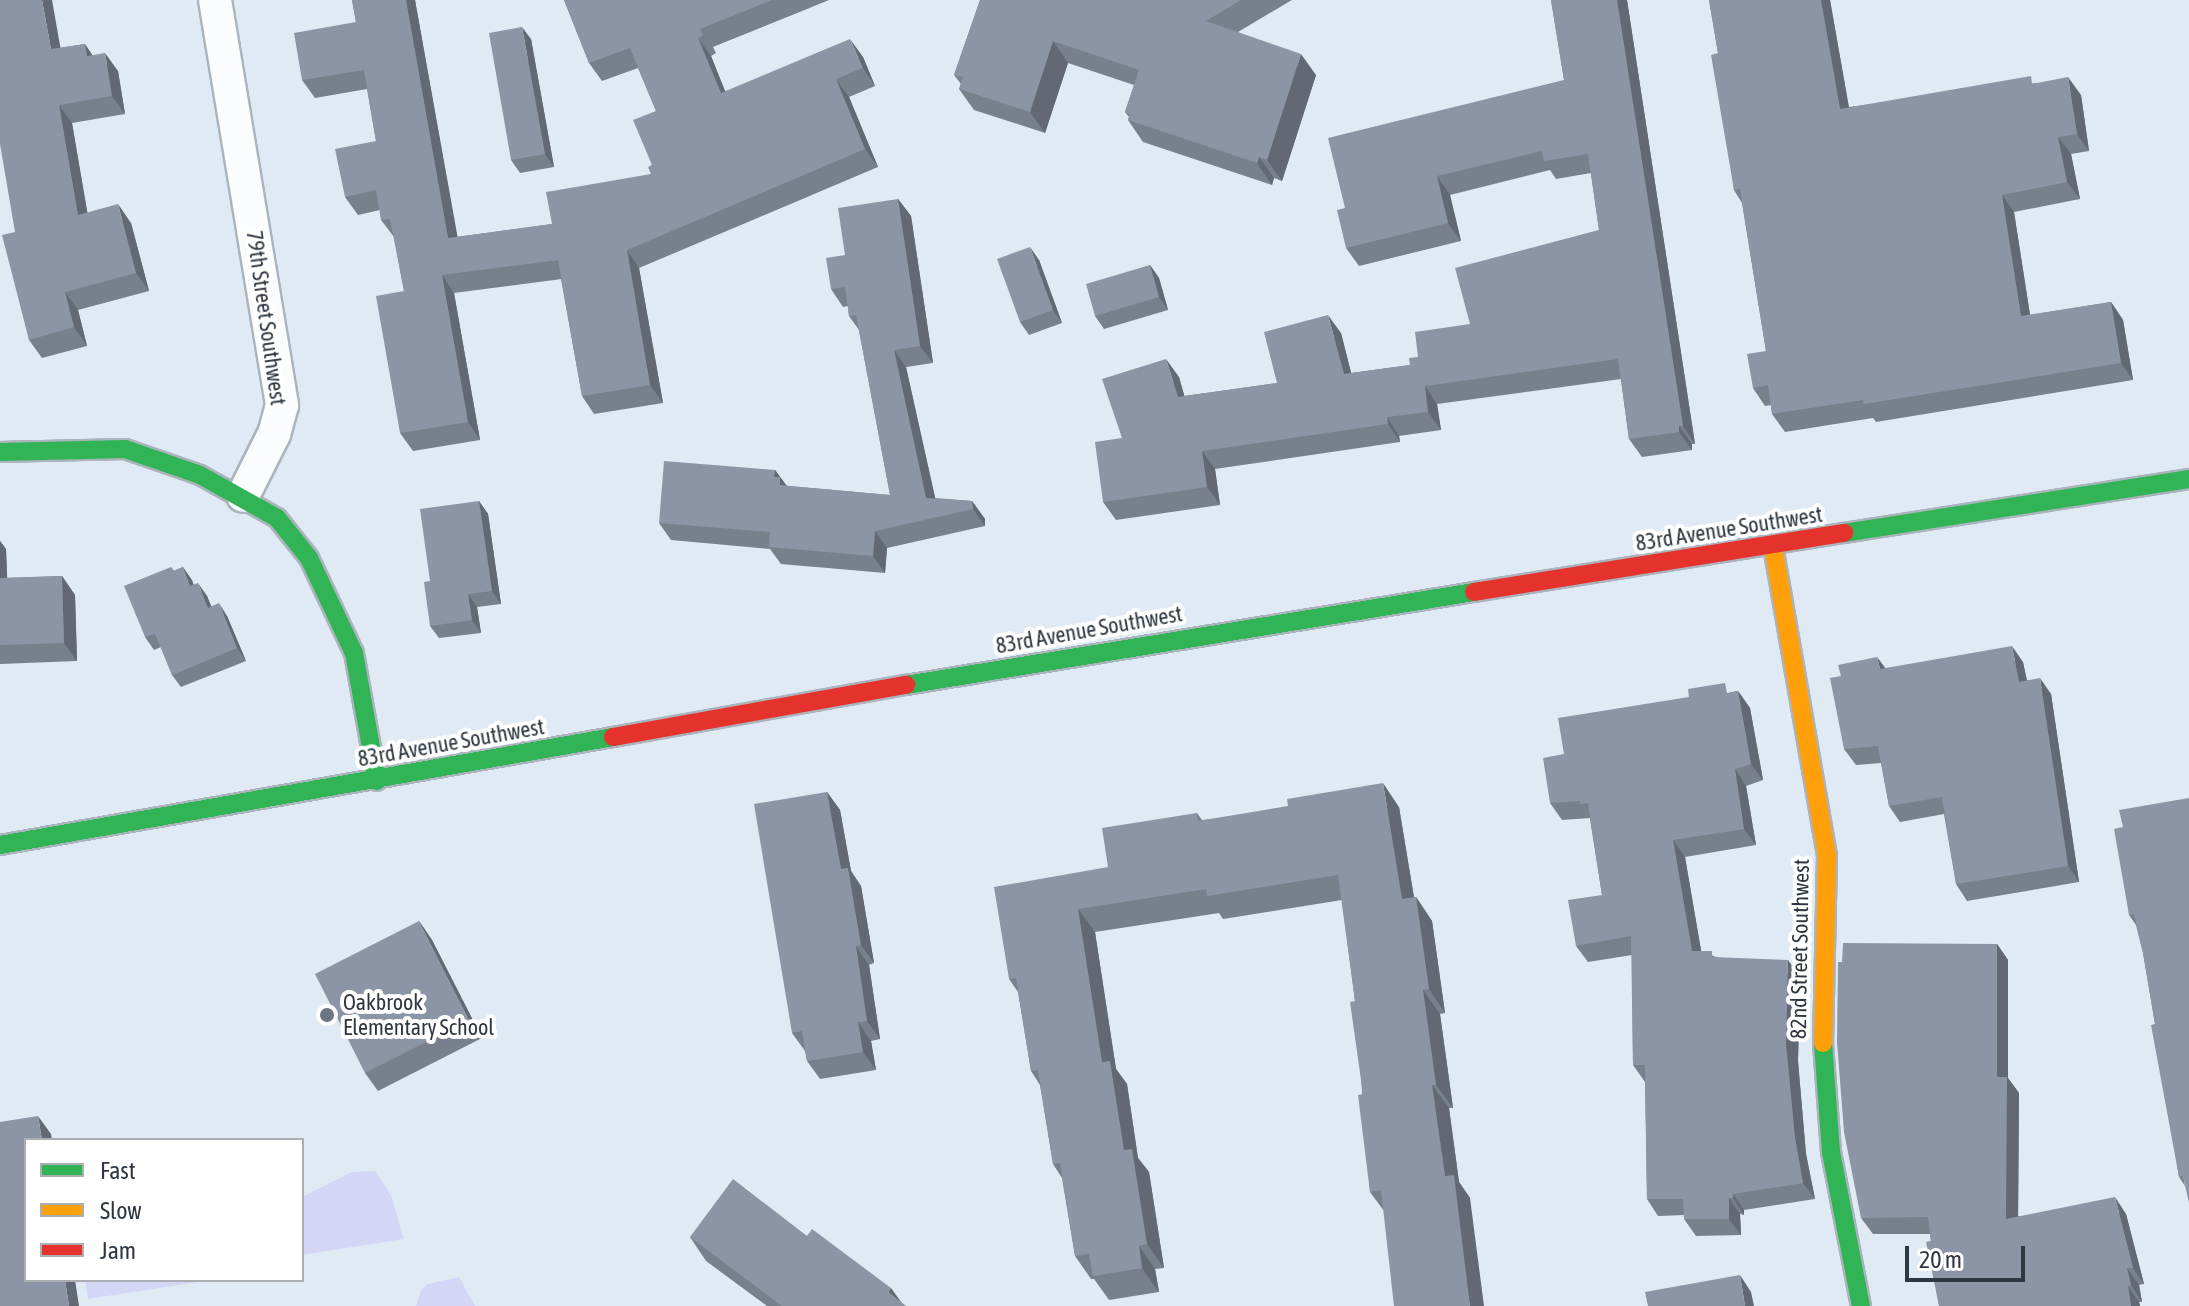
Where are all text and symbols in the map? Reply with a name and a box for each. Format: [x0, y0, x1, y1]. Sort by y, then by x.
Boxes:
street label: 79th Street Southwest [241, 229, 291, 407]
street label: 83rd Avenue Southwest [1634, 501, 1824, 557]
street label: 83rd Avenue Southwest [994, 601, 1184, 659]
street label: 83rd Avenue Southwest [356, 714, 546, 772]
street label: 82nd Street Southwest [1785, 859, 1815, 1039]
place label: Oakbrook Elementary School [343, 989, 494, 1040]
marker: Oakbrook Elementary School [318, 1006, 336, 1024]
legend [24, 1138, 304, 1282]
text: Fast [100, 1157, 136, 1184]
text: Slow [100, 1197, 142, 1224]
scale bar [1909, 1230, 2029, 1280]
text: Jam [100, 1237, 136, 1264]
text: 20 m [1919, 1246, 1962, 1273]

